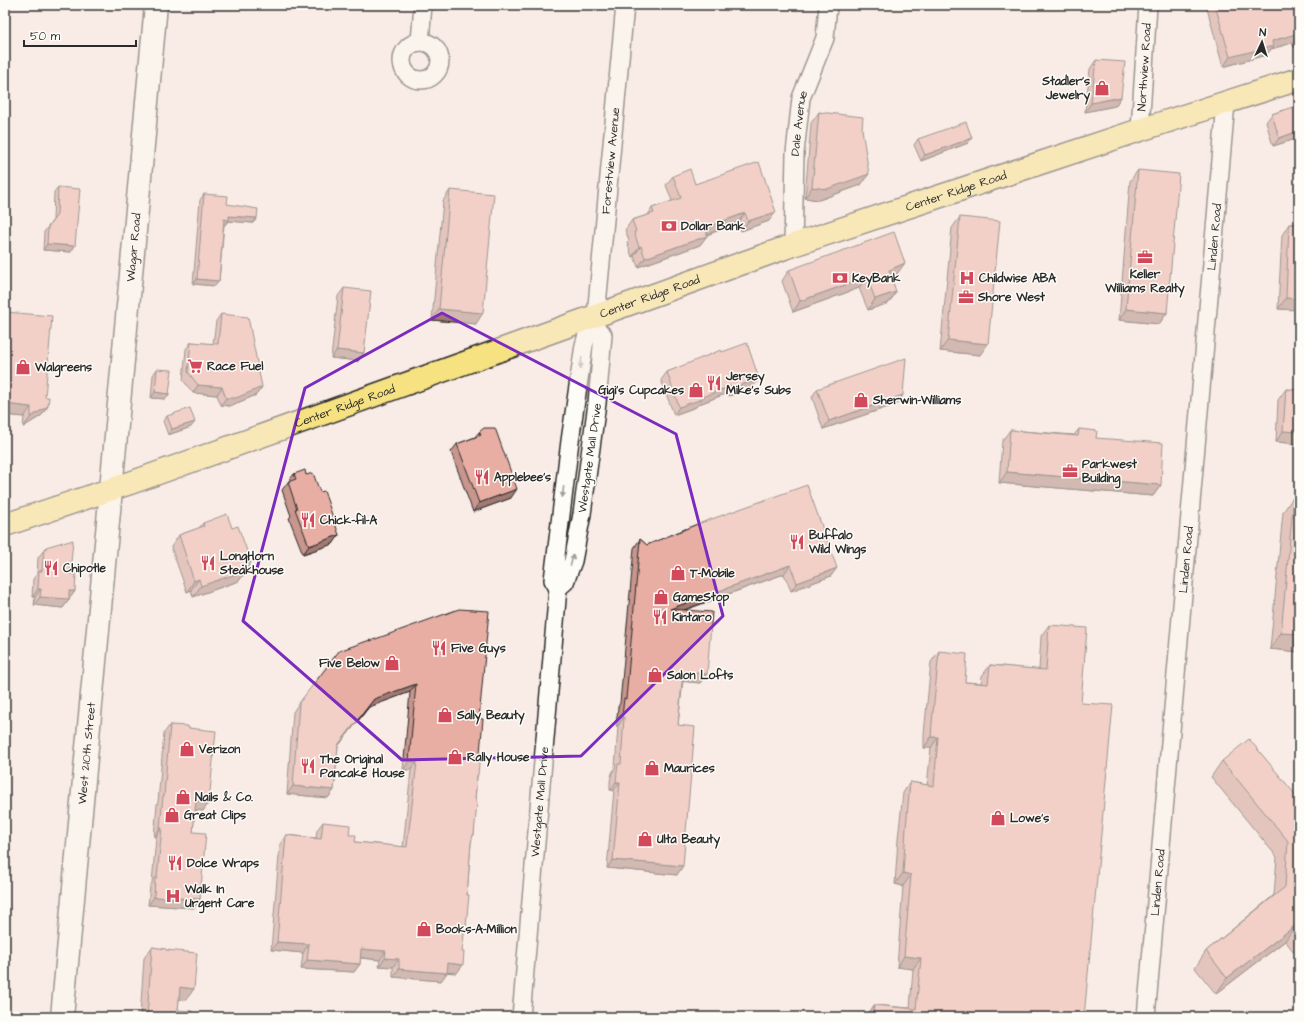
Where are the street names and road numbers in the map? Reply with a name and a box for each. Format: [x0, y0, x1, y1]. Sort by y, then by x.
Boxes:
street label: Northview Road [1133, 22, 1155, 112]
street label: Dale Avenue [786, 87, 812, 157]
street label: Forestview Avenue [597, 106, 624, 215]
street label: Center Ridge Road [903, 166, 1009, 216]
street label: Linden Road [1203, 203, 1226, 271]
street label: Wagar Road [122, 212, 145, 282]
street label: Center Ridge Road [597, 271, 702, 322]
street label: Center Ridge Road [292, 380, 397, 432]
street label: Westgate Mall Drive [574, 402, 607, 514]
street label: Linden Road [1175, 526, 1197, 594]
street label: West 210th Street [73, 701, 100, 805]
street label: Westgate Mall Drive [526, 745, 553, 858]
street label: Linden Road [1146, 848, 1169, 917]

